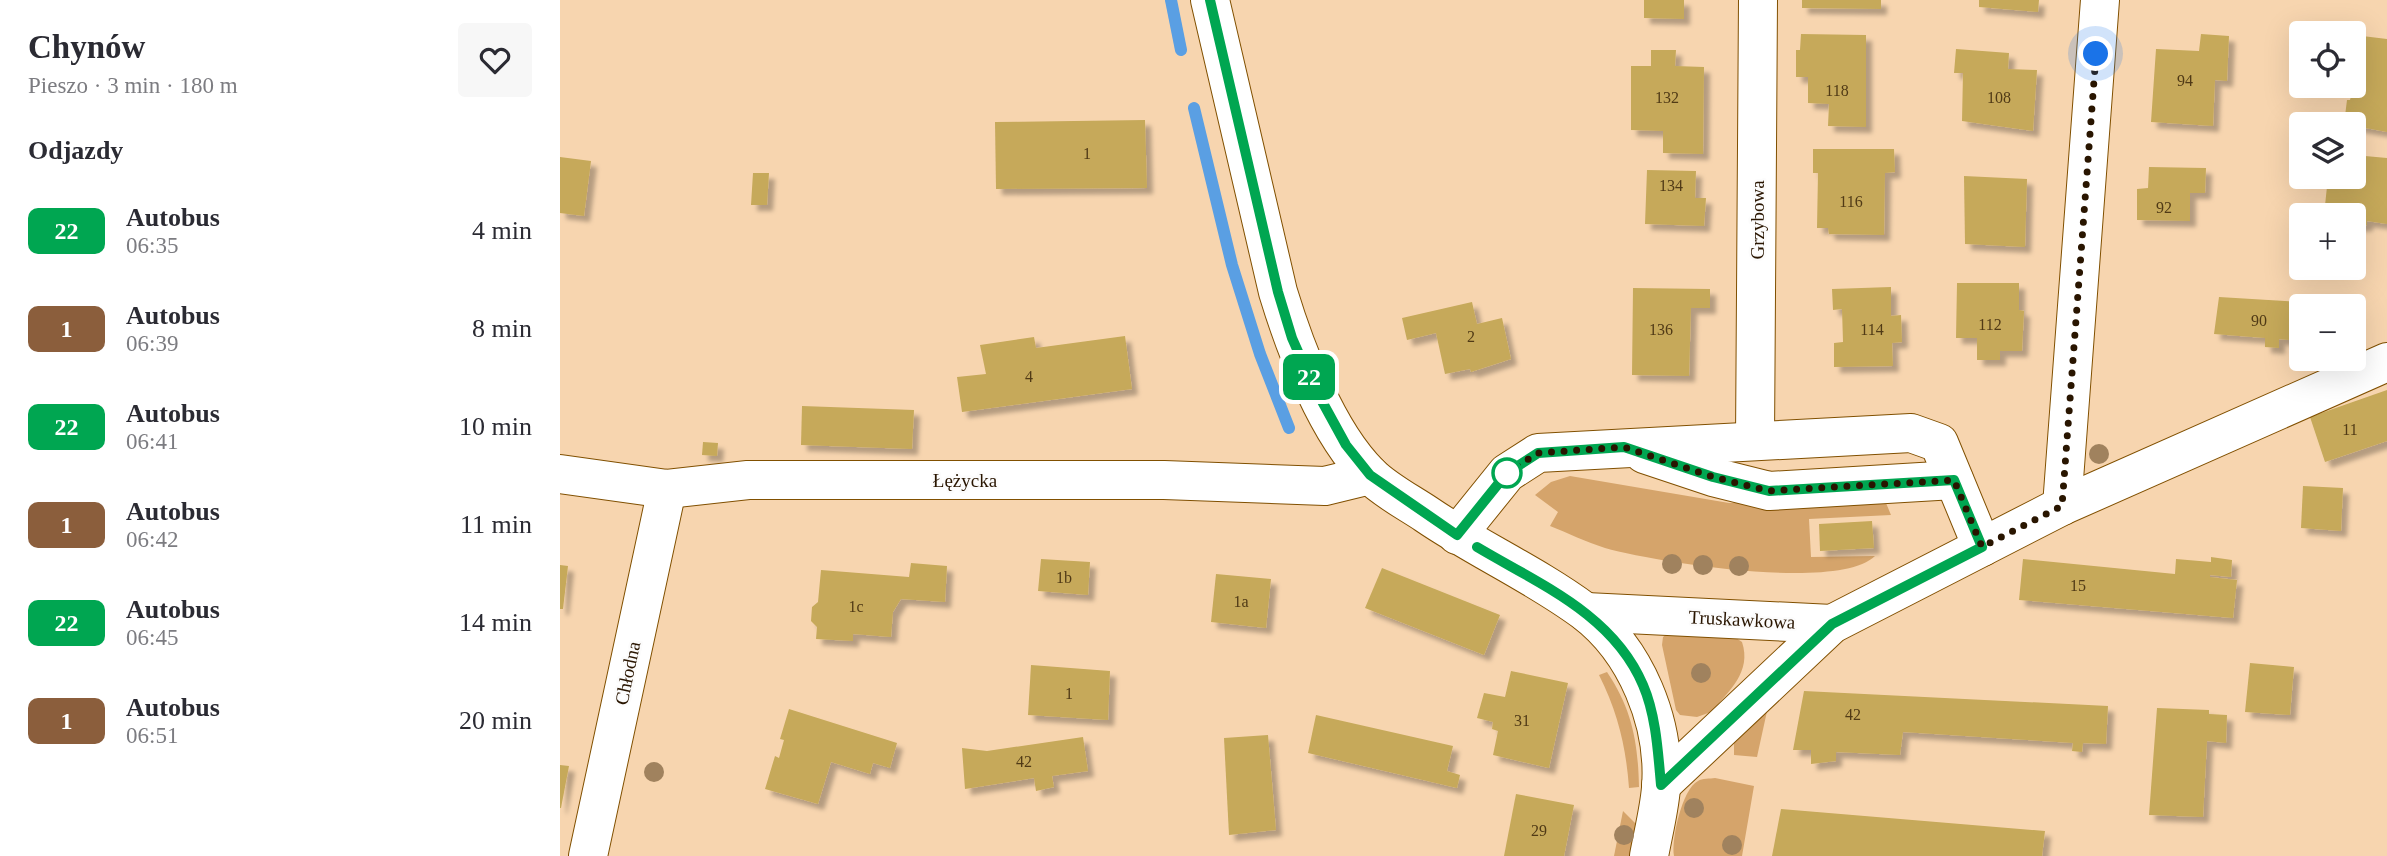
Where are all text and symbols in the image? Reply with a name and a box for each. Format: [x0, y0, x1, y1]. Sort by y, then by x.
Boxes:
map controls [2289, 21, 2366, 371]
button: locate [2289, 21, 2366, 98]
button: heart [458, 23, 532, 97]
text: Chynów [28, 29, 145, 65]
your location [2078, 36, 2113, 71]
house number: 94 [2177, 72, 2193, 89]
text: Pieszo · 3 min · 180 m [28, 73, 238, 98]
house number: 118 [1825, 82, 1849, 99]
house number: 132 [1655, 89, 1679, 106]
house number: 108 [1987, 89, 2011, 106]
button: layers [2289, 112, 2366, 189]
text: Odjazdy [28, 136, 123, 165]
house number: 1 [1083, 145, 1091, 162]
house number: 134 [1659, 177, 1683, 194]
street label: Grzybowa [1747, 180, 1768, 260]
house number: 116 [1839, 193, 1863, 210]
house number: 92 [2156, 199, 2172, 216]
text: Autobus [126, 203, 220, 232]
button: + [2289, 203, 2366, 280]
text: 4 min [472, 216, 532, 245]
text: 22 [55, 218, 79, 244]
text: 06:35 [126, 233, 178, 258]
button: − [2289, 294, 2366, 371]
text: Autobus [126, 301, 220, 330]
house number: 90 [2251, 312, 2267, 329]
text: 8 min [472, 314, 532, 343]
text: 1 [61, 316, 73, 342]
house number: 112 [1978, 316, 2002, 333]
house number: 136 [1649, 321, 1673, 338]
house number: 114 [1860, 321, 1884, 338]
house number: 2 [1467, 328, 1475, 345]
text: 06:39 [126, 331, 178, 356]
line badge: 22 [1278, 354, 1340, 400]
text: 22 [1297, 364, 1321, 390]
house number: 4 [1025, 368, 1033, 385]
text: Autobus [126, 399, 220, 428]
text: 10 min [459, 412, 532, 441]
text: 22 [55, 414, 79, 440]
house number: 11 [2342, 421, 2358, 438]
text: 06:41 [126, 429, 178, 454]
unlabelled marker [1492, 458, 1522, 488]
street label: Łężycka [933, 470, 998, 491]
text: Autobus [126, 497, 220, 526]
text: 11 min [460, 510, 532, 539]
text: 1 [61, 512, 73, 538]
text: 06:42 [126, 527, 178, 552]
house number: 1b [1056, 569, 1072, 586]
house number: 15 [2070, 577, 2086, 594]
house number: 1a [1233, 593, 1249, 610]
text: Autobus [126, 595, 220, 624]
house number: 1c [848, 598, 864, 615]
street label: Truskawkowa [1688, 606, 1796, 633]
text: 14 min [459, 608, 532, 637]
text: 22 [55, 610, 79, 636]
text: 06:45 [126, 625, 178, 650]
street label: Chłodna [611, 639, 645, 707]
house number: 1 [1065, 685, 1073, 702]
text: Autobus [126, 693, 220, 722]
text: 20 min [459, 706, 532, 735]
house number: 42 [1845, 706, 1861, 723]
text: 1 [61, 708, 73, 734]
house number: 31 [1514, 712, 1530, 729]
text: 06:51 [126, 723, 178, 748]
house number: 42 [1016, 753, 1032, 770]
house number: 29 [1531, 822, 1547, 839]

